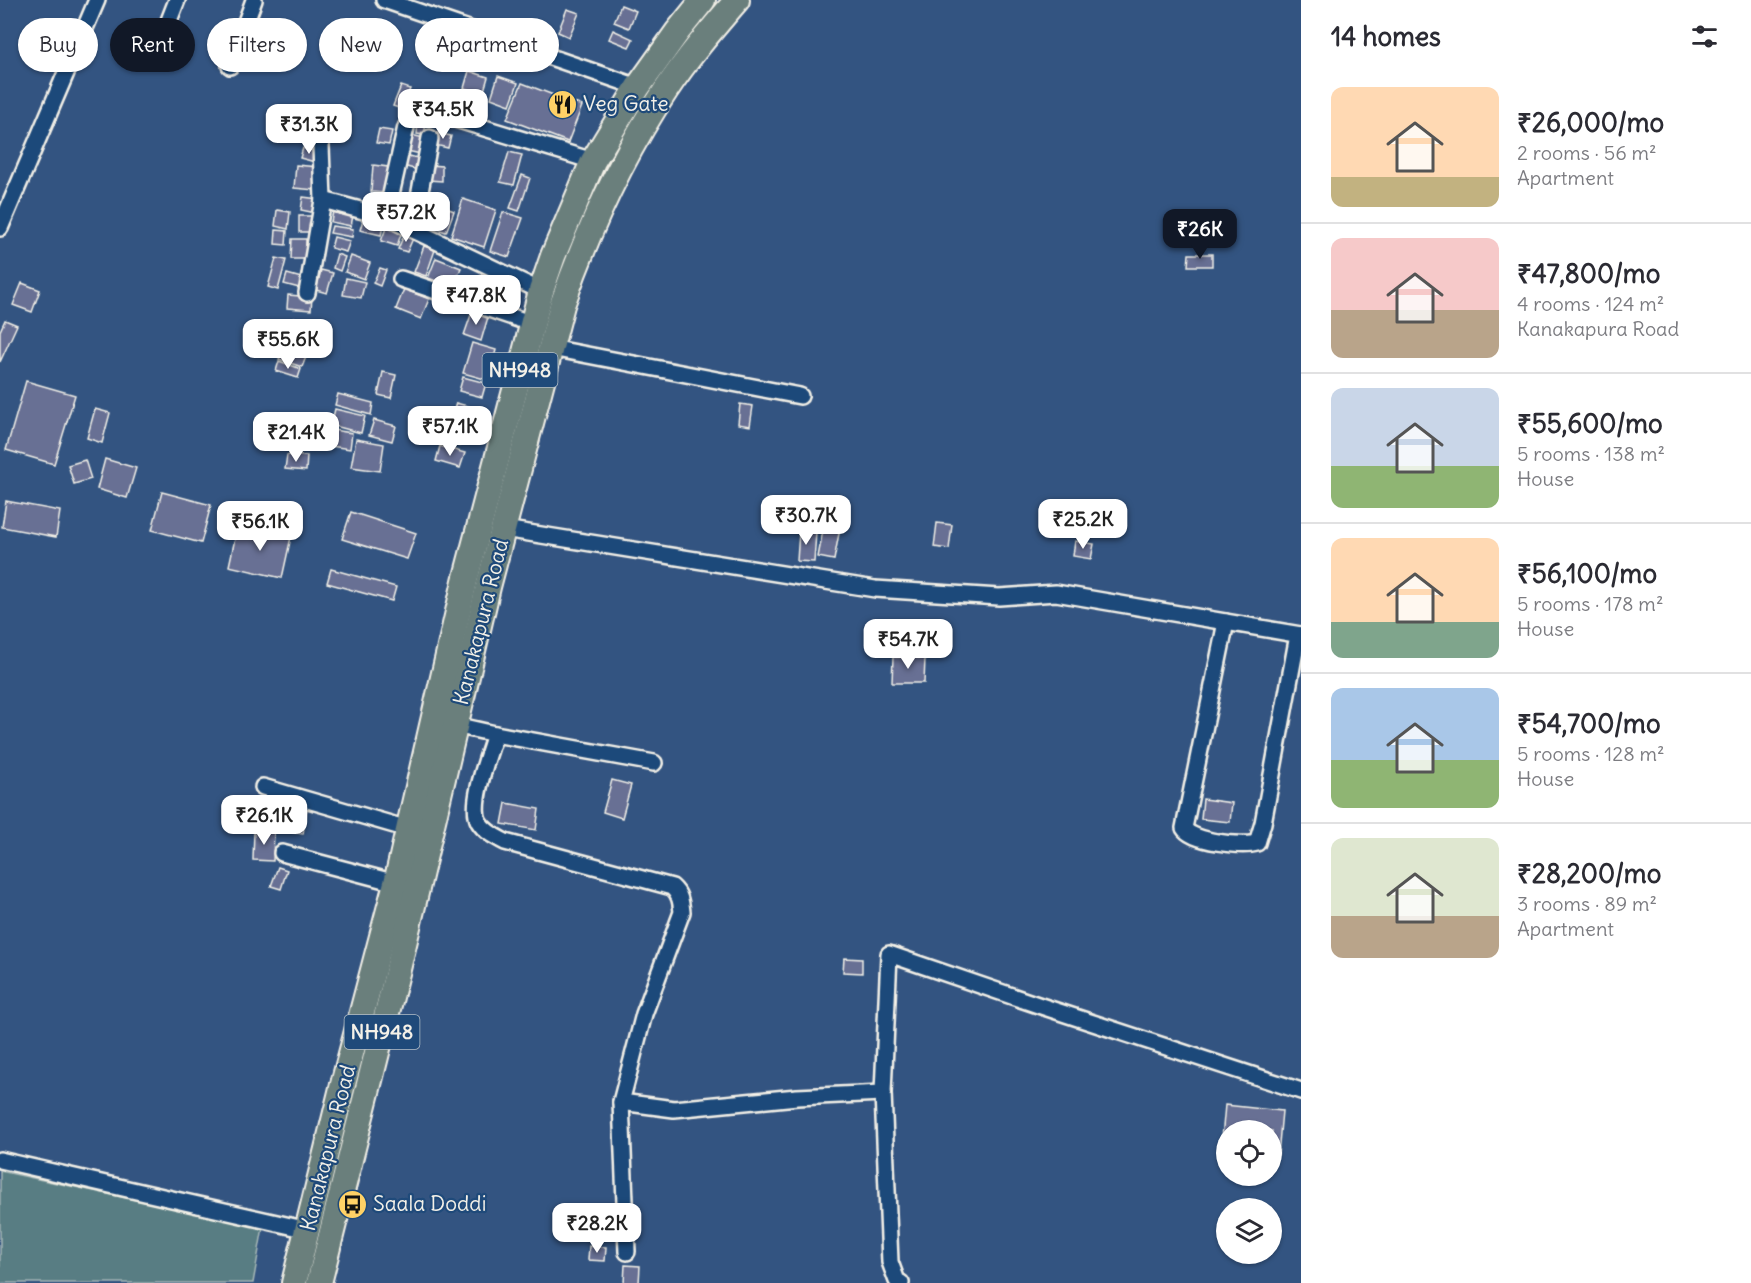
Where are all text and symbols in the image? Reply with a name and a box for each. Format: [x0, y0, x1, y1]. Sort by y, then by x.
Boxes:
chip: Buy [18, 18, 98, 72]
chip: Rent [110, 18, 195, 72]
chip: Filters [207, 18, 307, 72]
chip: New [319, 18, 403, 72]
chip: Apartment [415, 18, 559, 72]
text: 14 homes [1331, 20, 1441, 53]
icon: filters [1688, 20, 1721, 53]
restaurant icon: Veg Gate [546, 88, 578, 120]
pin: ₹34.5K [394, 89, 492, 140]
place label: Veg Gate [583, 90, 669, 117]
text: ₹34.5K [412, 96, 474, 121]
pin: ₹31.3K [260, 104, 358, 155]
text: ₹26,000/mo [1517, 106, 1664, 139]
text: ₹31.3K [280, 111, 338, 136]
icon: home [1379, 111, 1451, 183]
text: 2 rooms · 56 m² [1517, 140, 1657, 165]
text: Apartment [1517, 165, 1614, 190]
pin: ₹57.2K [357, 192, 455, 243]
text: ₹57.2K [376, 199, 436, 224]
pin: ₹26K [1164, 209, 1236, 260]
text: ₹26K [1177, 216, 1223, 241]
text: ₹47,800/mo [1517, 257, 1660, 290]
icon: home [1379, 262, 1451, 334]
pin: ₹47.8K [427, 275, 525, 326]
text: ₹47.8K [446, 282, 506, 307]
text: 4 rooms · 124 m² [1517, 291, 1664, 316]
text: Kanakapura Road [1517, 316, 1679, 341]
pin: ₹55.6K [239, 319, 337, 370]
text: ₹55.6K [257, 326, 319, 351]
road number: NH948 [482, 353, 558, 387]
pin: ₹57.1K [401, 406, 499, 457]
text: ₹55,600/mo [1517, 407, 1663, 440]
pin: ₹21.4K [247, 412, 345, 463]
icon: home [1379, 412, 1451, 484]
text: ₹57.1K [422, 413, 478, 438]
text: ₹21.4K [267, 419, 325, 444]
text: 5 rooms · 138 m² [1517, 441, 1665, 466]
text: House [1517, 466, 1574, 491]
pin: ₹30.7K [757, 495, 855, 546]
pin: ₹25.2K [1034, 499, 1132, 550]
pin: ₹56.1K [211, 501, 309, 552]
text: ₹30.7K [775, 502, 837, 527]
text: ₹25.2K [1052, 506, 1114, 531]
text: ₹56.1K [231, 508, 289, 533]
street label: Kanakapura Road [447, 536, 514, 708]
text: ₹56,100/mo [1517, 557, 1657, 590]
icon: home [1379, 562, 1451, 634]
text: 5 rooms · 178 m² [1517, 591, 1663, 616]
text: House [1517, 616, 1574, 641]
pin: ₹54.7K [859, 619, 957, 670]
text: ₹54.7K [878, 626, 938, 651]
text: ₹54,700/mo [1517, 707, 1661, 740]
icon: home [1379, 712, 1451, 784]
text: 5 rooms · 128 m² [1517, 741, 1665, 766]
text: House [1517, 766, 1574, 791]
pin: ₹26.1K [215, 795, 313, 846]
text: ₹26.1K [235, 802, 293, 827]
text: ₹28,200/mo [1517, 857, 1661, 890]
icon: home [1379, 862, 1451, 934]
text: 3 rooms · 89 m² [1517, 891, 1657, 916]
text: Apartment [1517, 916, 1614, 941]
road number: NH948 [344, 1015, 419, 1049]
street label: Kanakapura Road [294, 1062, 361, 1234]
map controls [1216, 1120, 1282, 1264]
button: locate [1216, 1120, 1282, 1186]
bus stop icon: Saala Doddi [336, 1188, 368, 1220]
place label: Saala Doddi [373, 1190, 486, 1217]
button: layers [1216, 1198, 1282, 1264]
pin: ₹28.2K [548, 1203, 646, 1254]
text: ₹28.2K [566, 1210, 628, 1235]

